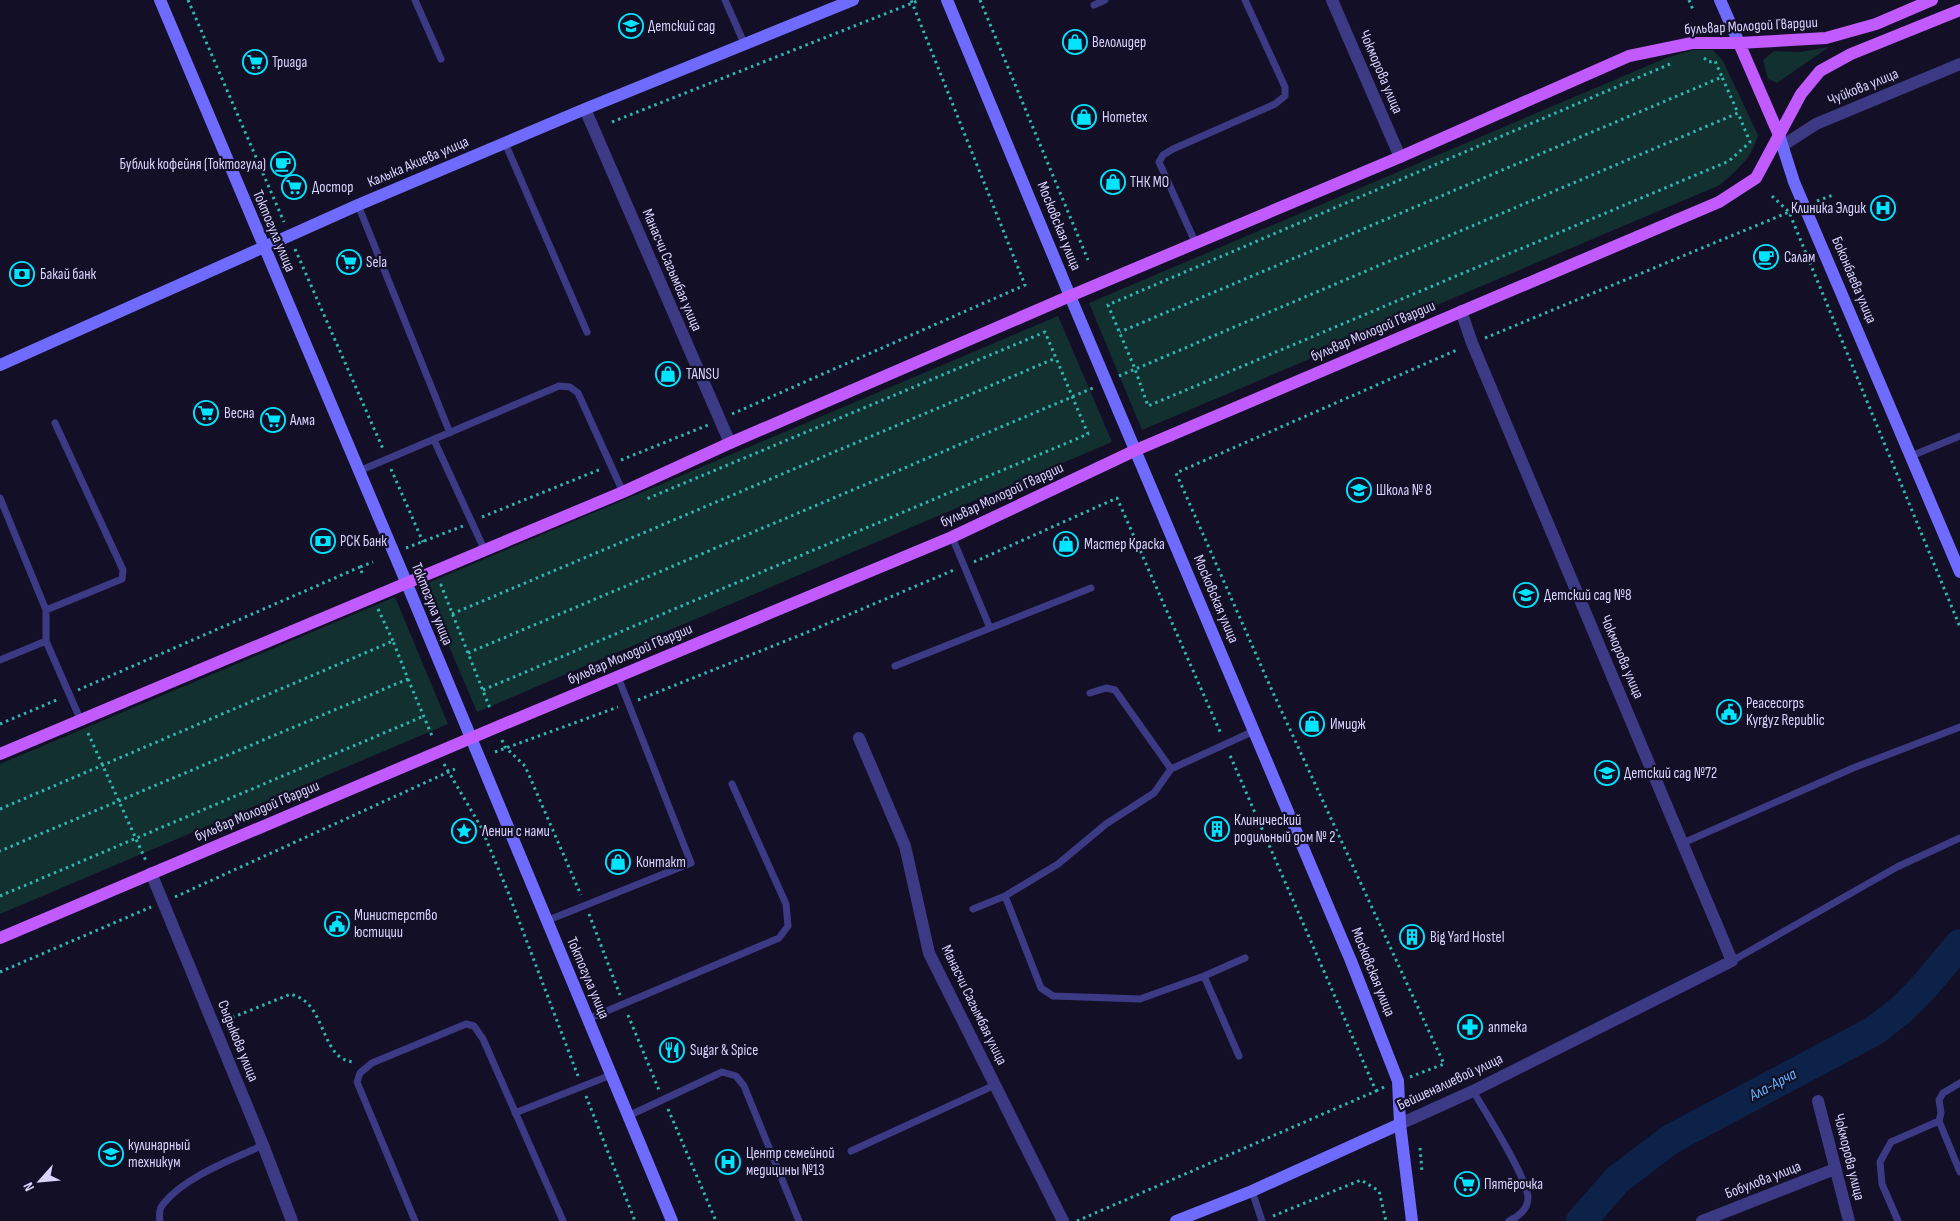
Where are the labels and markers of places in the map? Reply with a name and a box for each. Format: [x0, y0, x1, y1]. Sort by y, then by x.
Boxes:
school or university icon: Детский сад [618, 13, 644, 39]
place label: Детский сад [648, 17, 715, 36]
shop icon: Велолидер [1062, 29, 1088, 55]
place label: Велолидер [1092, 33, 1146, 52]
supermarket icon: Триада [242, 49, 268, 75]
place label: Триада [272, 53, 307, 72]
shop icon: Hometex [1071, 104, 1097, 130]
place label: Hometex [1102, 108, 1148, 127]
cafe icon: Бублик кофейня (Токтогула) [270, 151, 296, 177]
place label: Бублик кофейня (Токтогула) [120, 155, 266, 174]
shop icon: ТНК МО [1100, 169, 1126, 195]
place label: ТНК МО [1130, 173, 1169, 192]
supermarket icon: Достор [281, 174, 307, 200]
place label: Достор [312, 178, 353, 197]
hospital icon: Клиника Элдик [1870, 195, 1896, 221]
place label: Клиника Элдик [1791, 199, 1866, 218]
cafe icon: Салам [1753, 244, 1779, 270]
place label: Салам [1784, 248, 1815, 267]
supermarket icon: Sela [336, 249, 362, 275]
place label: Sela [366, 253, 387, 272]
bank icon: Бакай банк [9, 261, 35, 287]
place label: Бакай банк [40, 265, 97, 284]
shop icon: TANSU [655, 361, 681, 387]
place label: TANSU [686, 365, 719, 384]
supermarket icon: Весна [193, 400, 219, 426]
place label: Весна [224, 404, 255, 423]
supermarket icon: Алма [260, 407, 286, 433]
place label: Алма [289, 411, 315, 430]
school or university icon: Школа № 8 [1346, 477, 1372, 503]
place label: Школа № 8 [1376, 481, 1432, 500]
bank icon: РСК Банк [310, 528, 336, 554]
shop icon: Мастер Краска [1053, 531, 1079, 557]
place label: РСК Банк [340, 532, 387, 551]
place label: Мастер Краска [1084, 535, 1165, 554]
school or university icon: Детский сад №8 [1513, 582, 1539, 608]
place label: Детский сад №8 [1544, 586, 1631, 605]
place label: Peacecorps Kyrgyz Republic [1746, 694, 1825, 730]
public building icon: Peacecorps Kyrgyz Republic [1716, 699, 1742, 725]
shop icon: Имидж [1299, 711, 1325, 737]
place label: Имидж [1330, 715, 1366, 734]
school or university icon: Детский сад №72 [1594, 760, 1620, 786]
place label: Детский сад №72 [1624, 764, 1717, 783]
place label: Клинический родильный дом № 2 [1234, 811, 1335, 847]
building icon: Клинический родильный дом № 2 [1204, 816, 1230, 842]
place icon: Ленин с нами [451, 818, 477, 844]
place label: Ленин с нами [481, 822, 550, 841]
shop icon: Контакт [605, 849, 631, 875]
place label: Контакт [636, 853, 686, 872]
place label: Министерство юстиции [354, 906, 437, 942]
public building icon: Министерство юстиции [324, 911, 350, 937]
building icon: Big Yard Hostel [1399, 924, 1425, 950]
place label: Big Yard Hostel [1430, 928, 1504, 947]
pharmacy icon: аптека [1457, 1014, 1483, 1040]
place label: аптека [1488, 1018, 1527, 1037]
restaurant icon: Sugar & Spice [659, 1037, 685, 1063]
place label: Sugar & Spice [690, 1041, 758, 1060]
place label: кулинарный техникум [128, 1136, 190, 1172]
school or university icon: кулинарный техникум [98, 1141, 124, 1167]
place label: Центр семейной медицины №13 [746, 1144, 834, 1180]
hospital icon: Центр семейной медицины №13 [715, 1149, 741, 1175]
supermarket icon: Пятёрочка [1454, 1171, 1480, 1197]
place label: Пятёрочка [1484, 1175, 1543, 1194]

